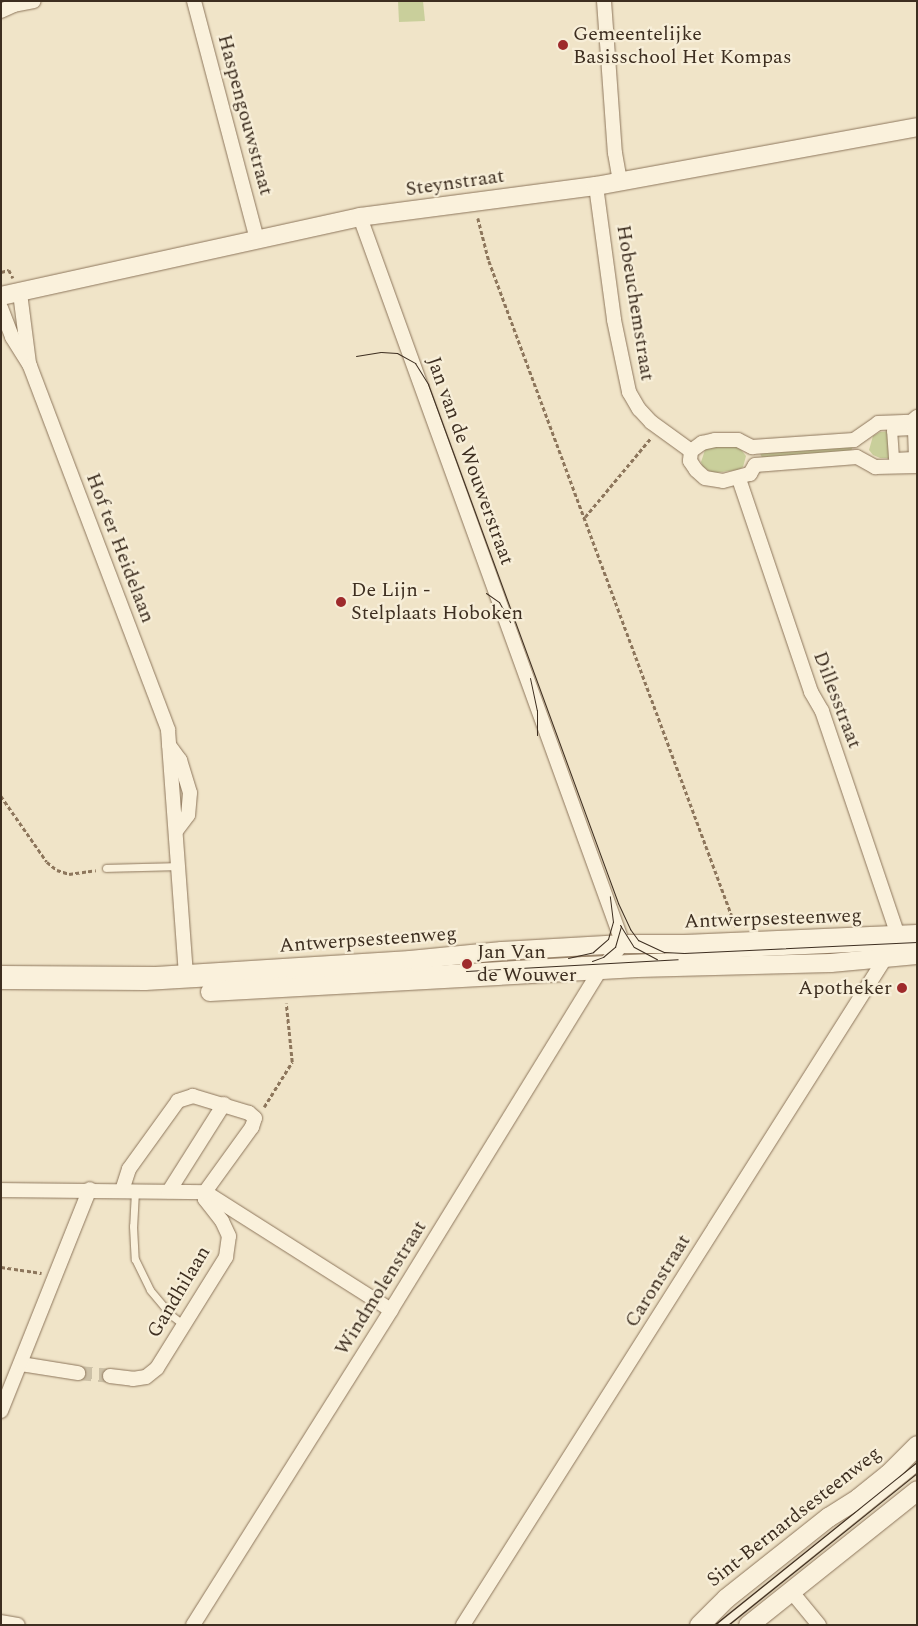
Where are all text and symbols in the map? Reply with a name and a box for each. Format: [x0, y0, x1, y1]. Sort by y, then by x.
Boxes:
place label: Gemeentelijke Basisschool Het Kompas [573, 22, 792, 69]
street label: Haspengouwstraat [212, 32, 278, 198]
marker: Gemeentelijke Basisschool Het Kompas [557, 39, 569, 51]
street label: Steynstraat [404, 164, 506, 202]
street label: Hobeuchemstraat [611, 223, 659, 383]
street label: Jan van de Wouwerstraat [421, 354, 519, 568]
street label: Hof ter Heidelaan [80, 470, 160, 626]
place label: De Lijn - Stelplaats Hoboken [351, 578, 523, 625]
marker: De Lijn - Stelplaats Hoboken [335, 596, 347, 608]
street label: Dillesstraat [807, 648, 867, 752]
street label: Antwerpsesteenweg [684, 904, 862, 934]
street label: Antwerpsesteenweg [278, 922, 458, 958]
place label: Jan Van de Wouwer [477, 940, 577, 987]
marker: Jan Van de Wouwer [461, 958, 473, 970]
place label: Apotheker [798, 976, 892, 1000]
marker: Apotheker [896, 982, 908, 994]
street label: Windmolenstraat [330, 1216, 432, 1360]
street label: Caronstraat [620, 1230, 696, 1332]
street label: Gandhilaan [142, 1242, 216, 1342]
street label: Sint-Bernardsesteenweg [702, 1442, 886, 1592]

